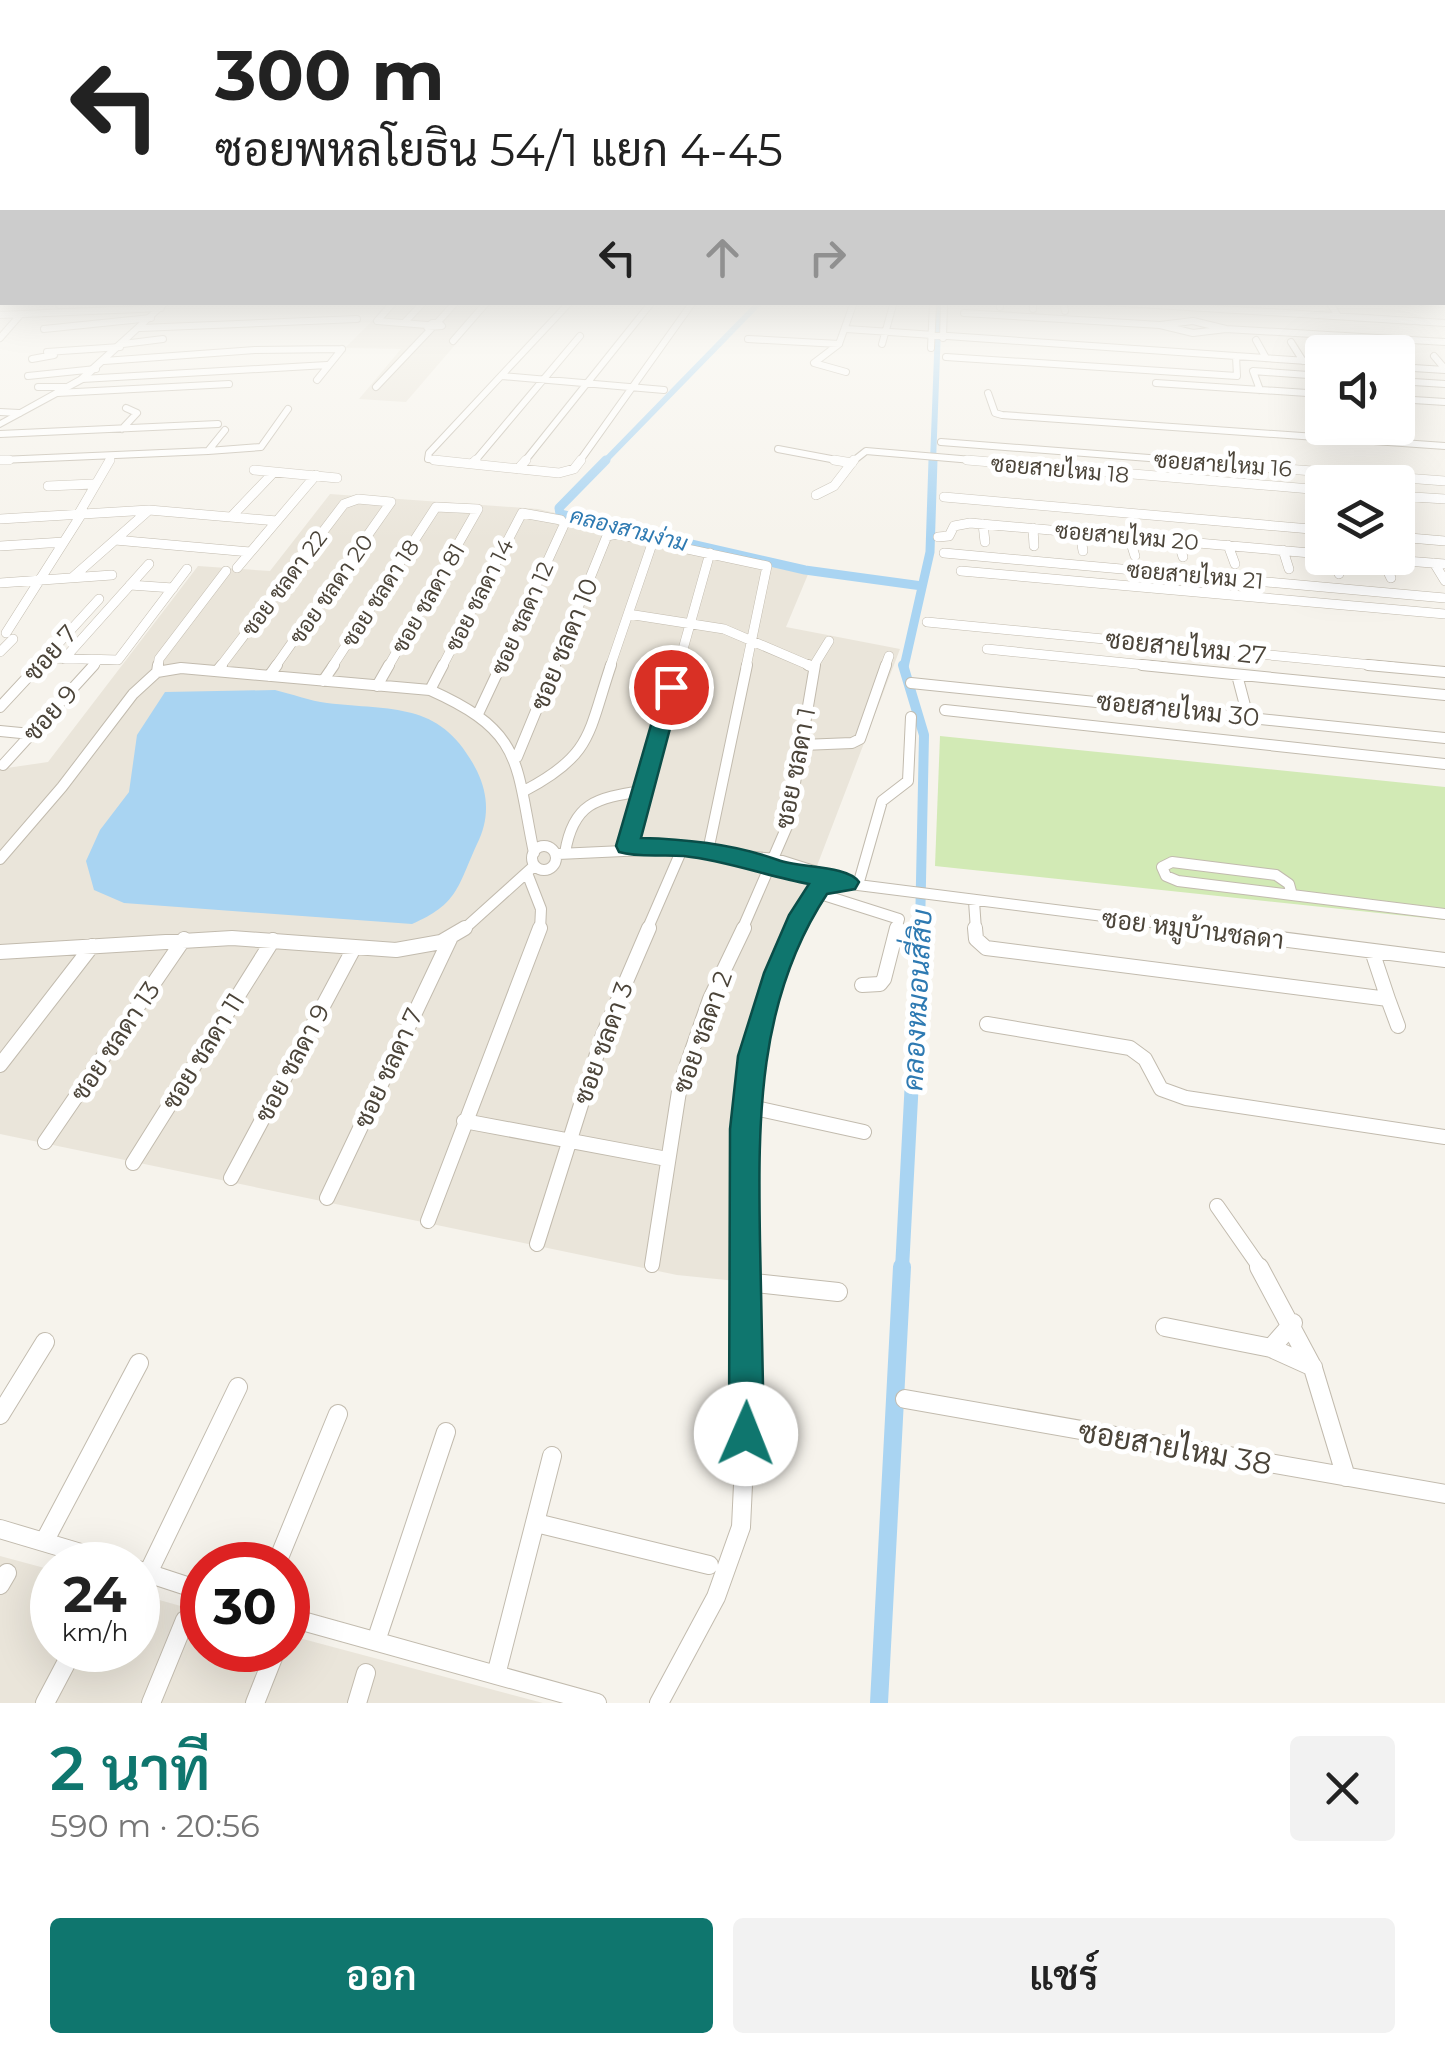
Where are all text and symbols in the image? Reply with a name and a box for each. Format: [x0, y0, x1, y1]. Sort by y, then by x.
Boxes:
text: 300 m [215, 32, 445, 118]
icon: left [50, 40, 180, 170]
text: ซอยพหลโยธิน 54/1 แยก 4-45 [215, 122, 783, 177]
icon: left [590, 230, 645, 285]
icon: ahead [695, 230, 750, 285]
icon: right [800, 230, 855, 285]
map controls [1305, 335, 1415, 575]
button: sound [1305, 335, 1415, 445]
street label: ซอยสายไหม 16 [1153, 445, 1293, 483]
street label: ซอยสายไหม 18 [990, 449, 1130, 489]
button: layers [1305, 465, 1415, 575]
water label: คลองสามง่าม [567, 502, 691, 557]
street label: ซอยสายไหม 20 [1054, 516, 1200, 556]
street label: ซอย ชลดา 22 [236, 525, 333, 641]
street label: ซอย ชลดา 20 [284, 529, 379, 649]
street label: ซอย ชลดา 14 [440, 534, 520, 656]
street label: ซอย ชลดา 18 [336, 535, 425, 652]
street label: ซอย ชลดา 81 [386, 539, 471, 658]
street label: ซอยสายไหม 21 [1125, 555, 1265, 595]
street label: ซอย ชลดา 12 [486, 558, 559, 679]
street label: ซอย ชลดา 10 [524, 574, 604, 714]
street label: ซอย 7 [17, 619, 83, 687]
street label: ซอยสายไหม 27 [1104, 623, 1268, 670]
pin [629, 645, 714, 730]
icon: arrive [644, 660, 699, 715]
street label: ซอย 9 [17, 678, 83, 748]
street label: ซอยสายไหม 30 [1095, 685, 1261, 732]
street label: ซอย ชลดา 1 [769, 705, 821, 831]
street label: ซอย หมูบ้านชลดา [1100, 903, 1286, 958]
water label: คลองหมอนสี่สิบ [888, 908, 939, 1092]
street label: ซอย ชลดา 2 [666, 967, 738, 1097]
street label: ซอย ชลดา 13 [64, 976, 166, 1106]
street label: ซอย ชลดา 3 [567, 978, 639, 1108]
street label: ซอย ชลดา 11 [155, 987, 251, 1115]
street label: ซอย ชลดา 9 [248, 999, 336, 1127]
street label: ซอย ชลดา 7 [347, 1003, 429, 1133]
position arrow [694, 1382, 798, 1486]
street label: ซอยสายไหม 38 [1076, 1411, 1275, 1483]
speed limit sign: 30 [180, 1542, 310, 1672]
text: 24 [63, 1564, 127, 1625]
text: km/h [62, 1617, 128, 1647]
text: 2 นาที [50, 1732, 211, 1805]
button: close [1290, 1736, 1395, 1841]
text: 590 m · 20:56 [50, 1806, 260, 1845]
button: ออก [50, 1918, 713, 2033]
button: แชร์ [733, 1918, 1395, 2033]

